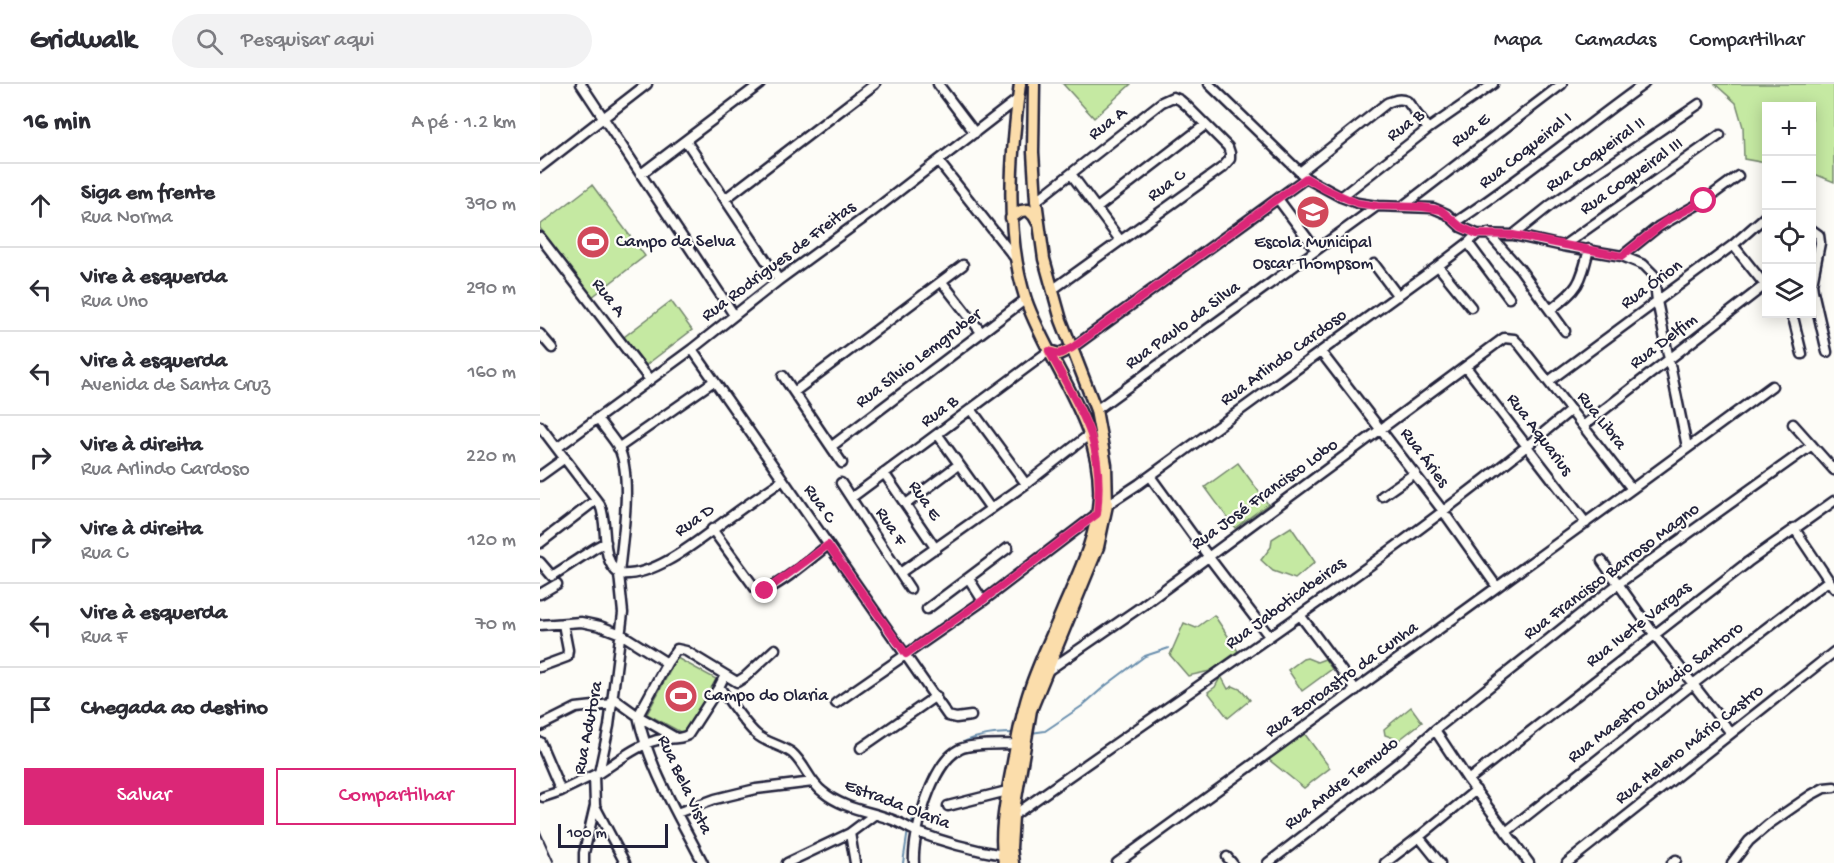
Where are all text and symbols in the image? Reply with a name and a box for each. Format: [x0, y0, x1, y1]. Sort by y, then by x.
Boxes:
search box [172, 14, 592, 68]
text: Gridwalk [30, 25, 136, 58]
icon: search [193, 25, 226, 58]
text: Pesquisar aqui [241, 28, 375, 54]
text: Mapa [1494, 29, 1542, 54]
text: Camadas [1575, 29, 1656, 54]
text: Compartilhar [1689, 29, 1804, 54]
street label: Rua A [1085, 102, 1132, 145]
map controls [1762, 102, 1816, 318]
button: + [1762, 102, 1816, 156]
street label: Rua B [1383, 105, 1429, 147]
text: 16 min [24, 108, 90, 139]
street label: Rua Coqueiral I [1475, 108, 1577, 194]
street label: Rua E [1447, 109, 1495, 153]
text: A pé · 1.2 km [412, 112, 516, 135]
street label: Rua Coqueiral II [1542, 113, 1650, 197]
street label: Rua Coqueiral III [1576, 134, 1688, 220]
button: − [1762, 156, 1816, 210]
street label: Rua C [1144, 164, 1191, 207]
text: Siga em frente [81, 181, 215, 207]
route start [1690, 187, 1716, 213]
icon: ahead [24, 189, 57, 222]
text: 390 m [465, 194, 516, 217]
school or university icon: Escola Municipal Oscar Thompsom [1295, 194, 1331, 230]
street label: Rua Rodrigues de Freitas [698, 196, 861, 327]
text: Rua Norma [81, 207, 173, 230]
button: locate [1762, 210, 1816, 264]
sports icon: Campo da Selva [575, 224, 611, 260]
place label: Campo da Selva [616, 232, 736, 253]
place label: Escola Municipal Oscar Thompsom [1253, 233, 1373, 275]
street label: Rua Órion [1617, 255, 1687, 314]
button: layers [1762, 264, 1816, 318]
text: Vire à esquerda [81, 265, 227, 291]
icon: left [24, 273, 57, 306]
street label: Rua A [587, 275, 630, 322]
street label: Rua Paulo da Silva [1121, 277, 1245, 375]
text: 290 m [466, 278, 516, 301]
text: Rua Uno [81, 291, 148, 314]
street label: Rua Sílvio Lemgruber [852, 304, 988, 413]
street label: Rua Arlindo Cardoso [1216, 305, 1352, 411]
street label: Rua Delfim [1626, 310, 1702, 374]
text: Vire à esquerda [81, 349, 227, 375]
icon: left [24, 357, 57, 390]
text: 160 m [467, 362, 516, 385]
text: Avenida de Santa Cruz [81, 375, 270, 398]
street label: Rua Libra [1572, 388, 1631, 455]
street label: Rua Aquarius [1501, 390, 1577, 481]
street label: Rua B [917, 391, 964, 433]
street label: Rua Áries [1395, 424, 1455, 493]
text: Vire à direita [81, 433, 203, 459]
street label: Rua José Francisco Lobo [1187, 435, 1343, 555]
icon: right [24, 441, 57, 474]
text: 220 m [466, 446, 516, 469]
text: Rua Arlindo Cardoso [81, 459, 250, 482]
street label: Rua E [903, 477, 945, 525]
street label: Rua C [798, 481, 840, 528]
street label: Rua Francisco Barroso Magno [1520, 499, 1704, 645]
street label: Rua D [671, 500, 719, 542]
street label: Rua F [870, 504, 910, 551]
text: Vire à direita [81, 517, 203, 543]
icon: right [24, 525, 57, 558]
text: 120 m [468, 530, 516, 553]
text: Rua C [81, 543, 128, 566]
street label: Rua Jaboticabeiras [1222, 553, 1351, 655]
route end [751, 577, 777, 603]
street label: Rua Ivete Vargas [1582, 577, 1697, 673]
text: Vire à esquerda [81, 601, 227, 627]
icon: left [24, 609, 57, 642]
text: 70 m [475, 614, 516, 637]
street label: Rua Zoroastro da Cunha [1261, 617, 1423, 743]
street label: Rua Maestro Cláudio Santoro [1564, 618, 1748, 768]
text: Rua F [81, 627, 127, 650]
street label: Rua Adutora [570, 678, 609, 777]
sports icon: Campo do Olaria [663, 678, 699, 714]
street label: Rua Heleno Mário Castro [1611, 680, 1769, 810]
place label: Campo do Olaria [704, 686, 829, 707]
icon: arrive [24, 693, 57, 726]
text: Chegada ao destino [81, 696, 268, 722]
street label: Rua Bela Vista [652, 732, 716, 839]
street label: Rua Andre Temudo [1281, 733, 1403, 835]
button: Salvar [24, 768, 264, 825]
button: Compartilhar [276, 768, 516, 825]
street label: Estrada Olaria [841, 775, 954, 835]
scale bar [558, 821, 668, 848]
text: 100 m [567, 825, 607, 844]

